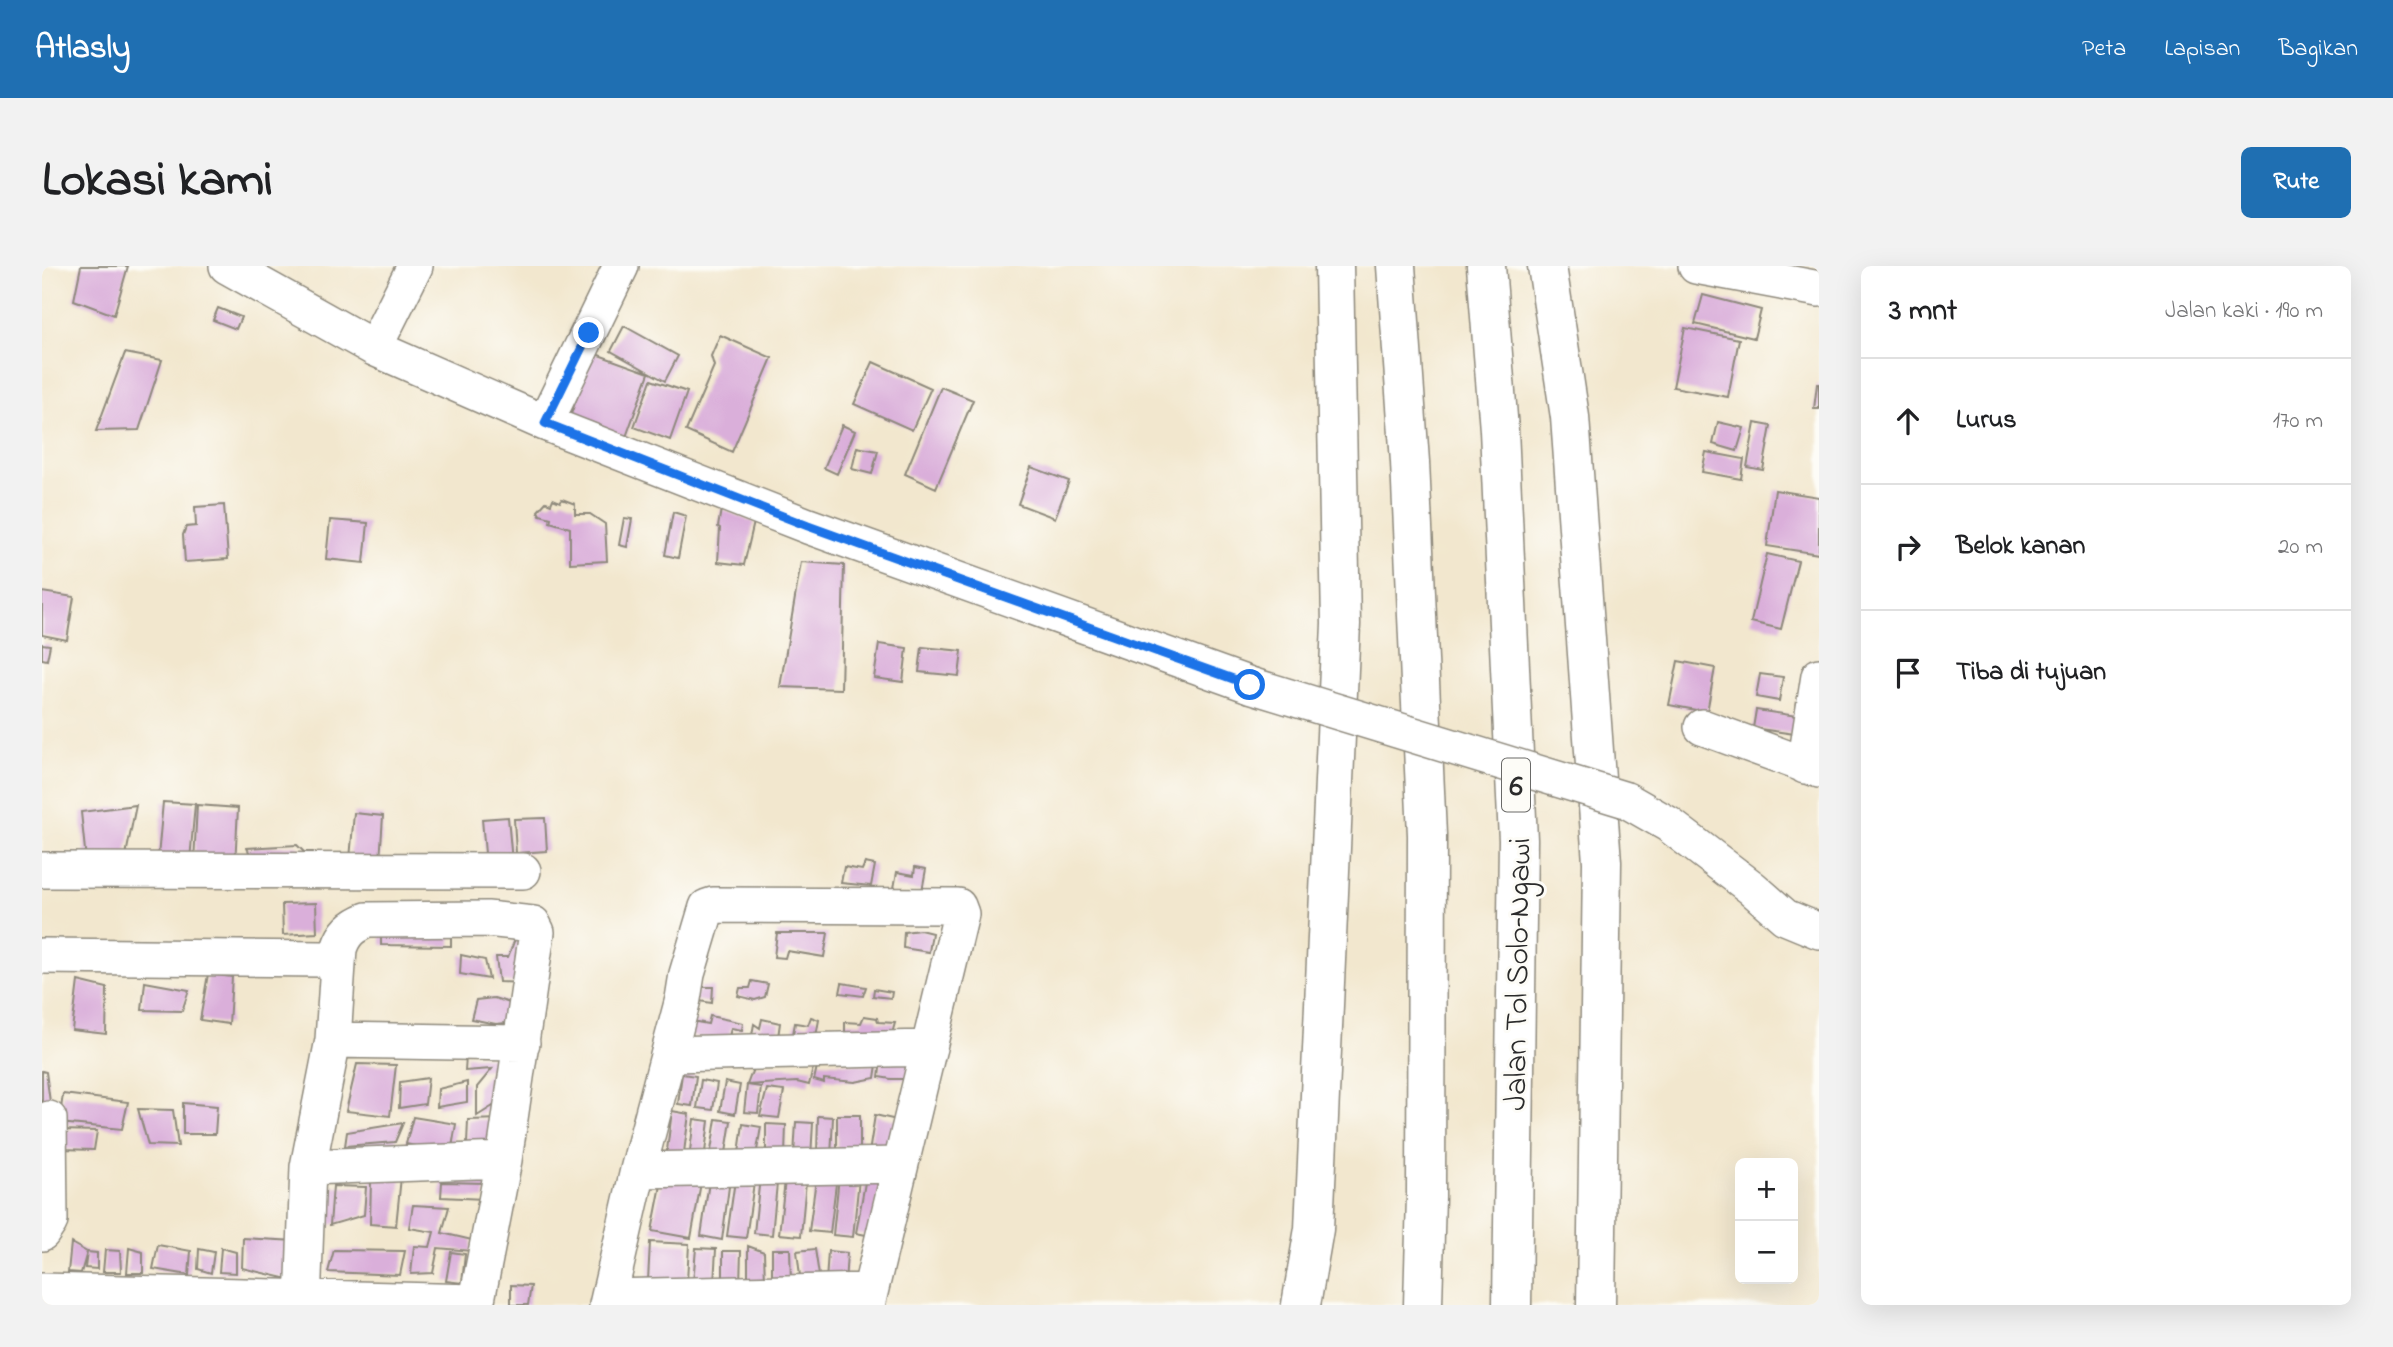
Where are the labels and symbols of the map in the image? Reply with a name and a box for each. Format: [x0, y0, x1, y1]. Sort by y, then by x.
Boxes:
route end [573, 317, 604, 348]
route start [1234, 669, 1265, 700]
road number: 6 [1502, 758, 1530, 812]
street label: Jalan Tol Solo–Ngawi [1494, 837, 1545, 1111]

